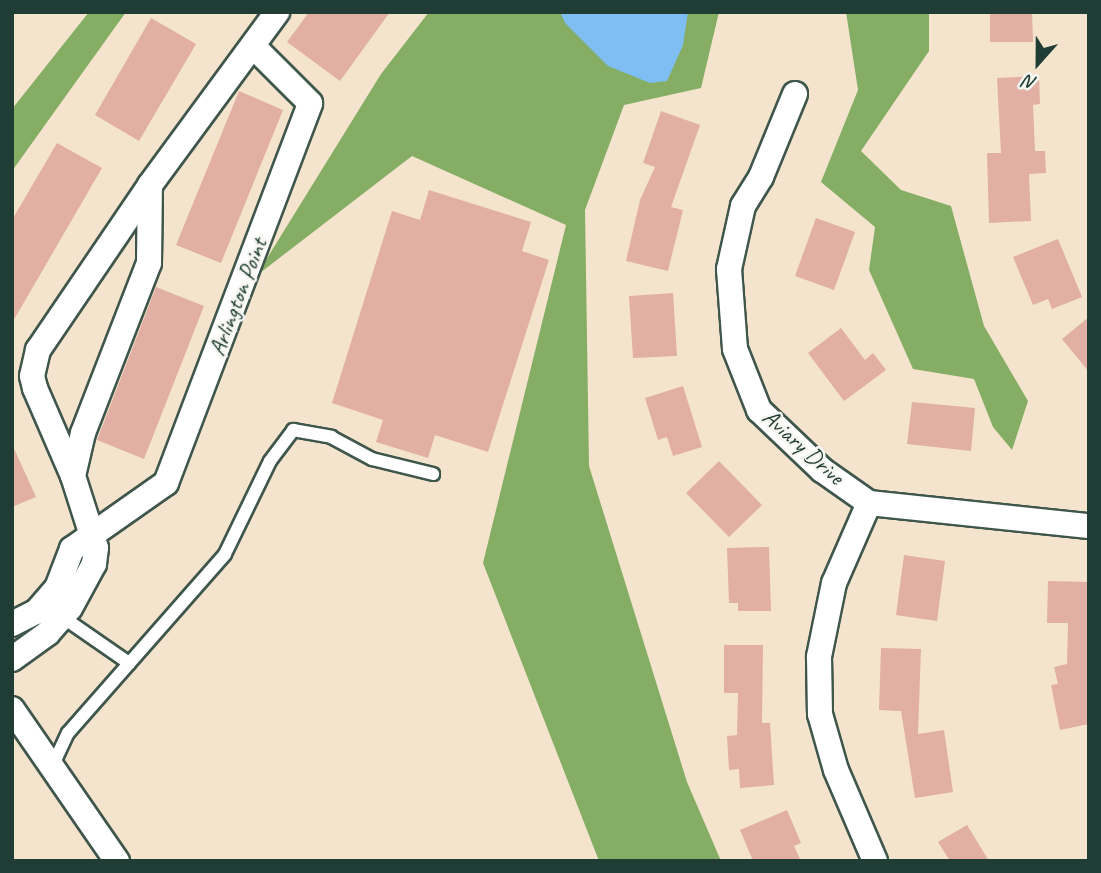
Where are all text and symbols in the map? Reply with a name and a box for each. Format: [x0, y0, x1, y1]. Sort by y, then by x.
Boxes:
north arrow [1003, 28, 1073, 98]
text: N [1021, 69, 1040, 96]
street label: Arlington Point [202, 234, 274, 360]
street label: Aviary Drive [756, 403, 850, 491]

